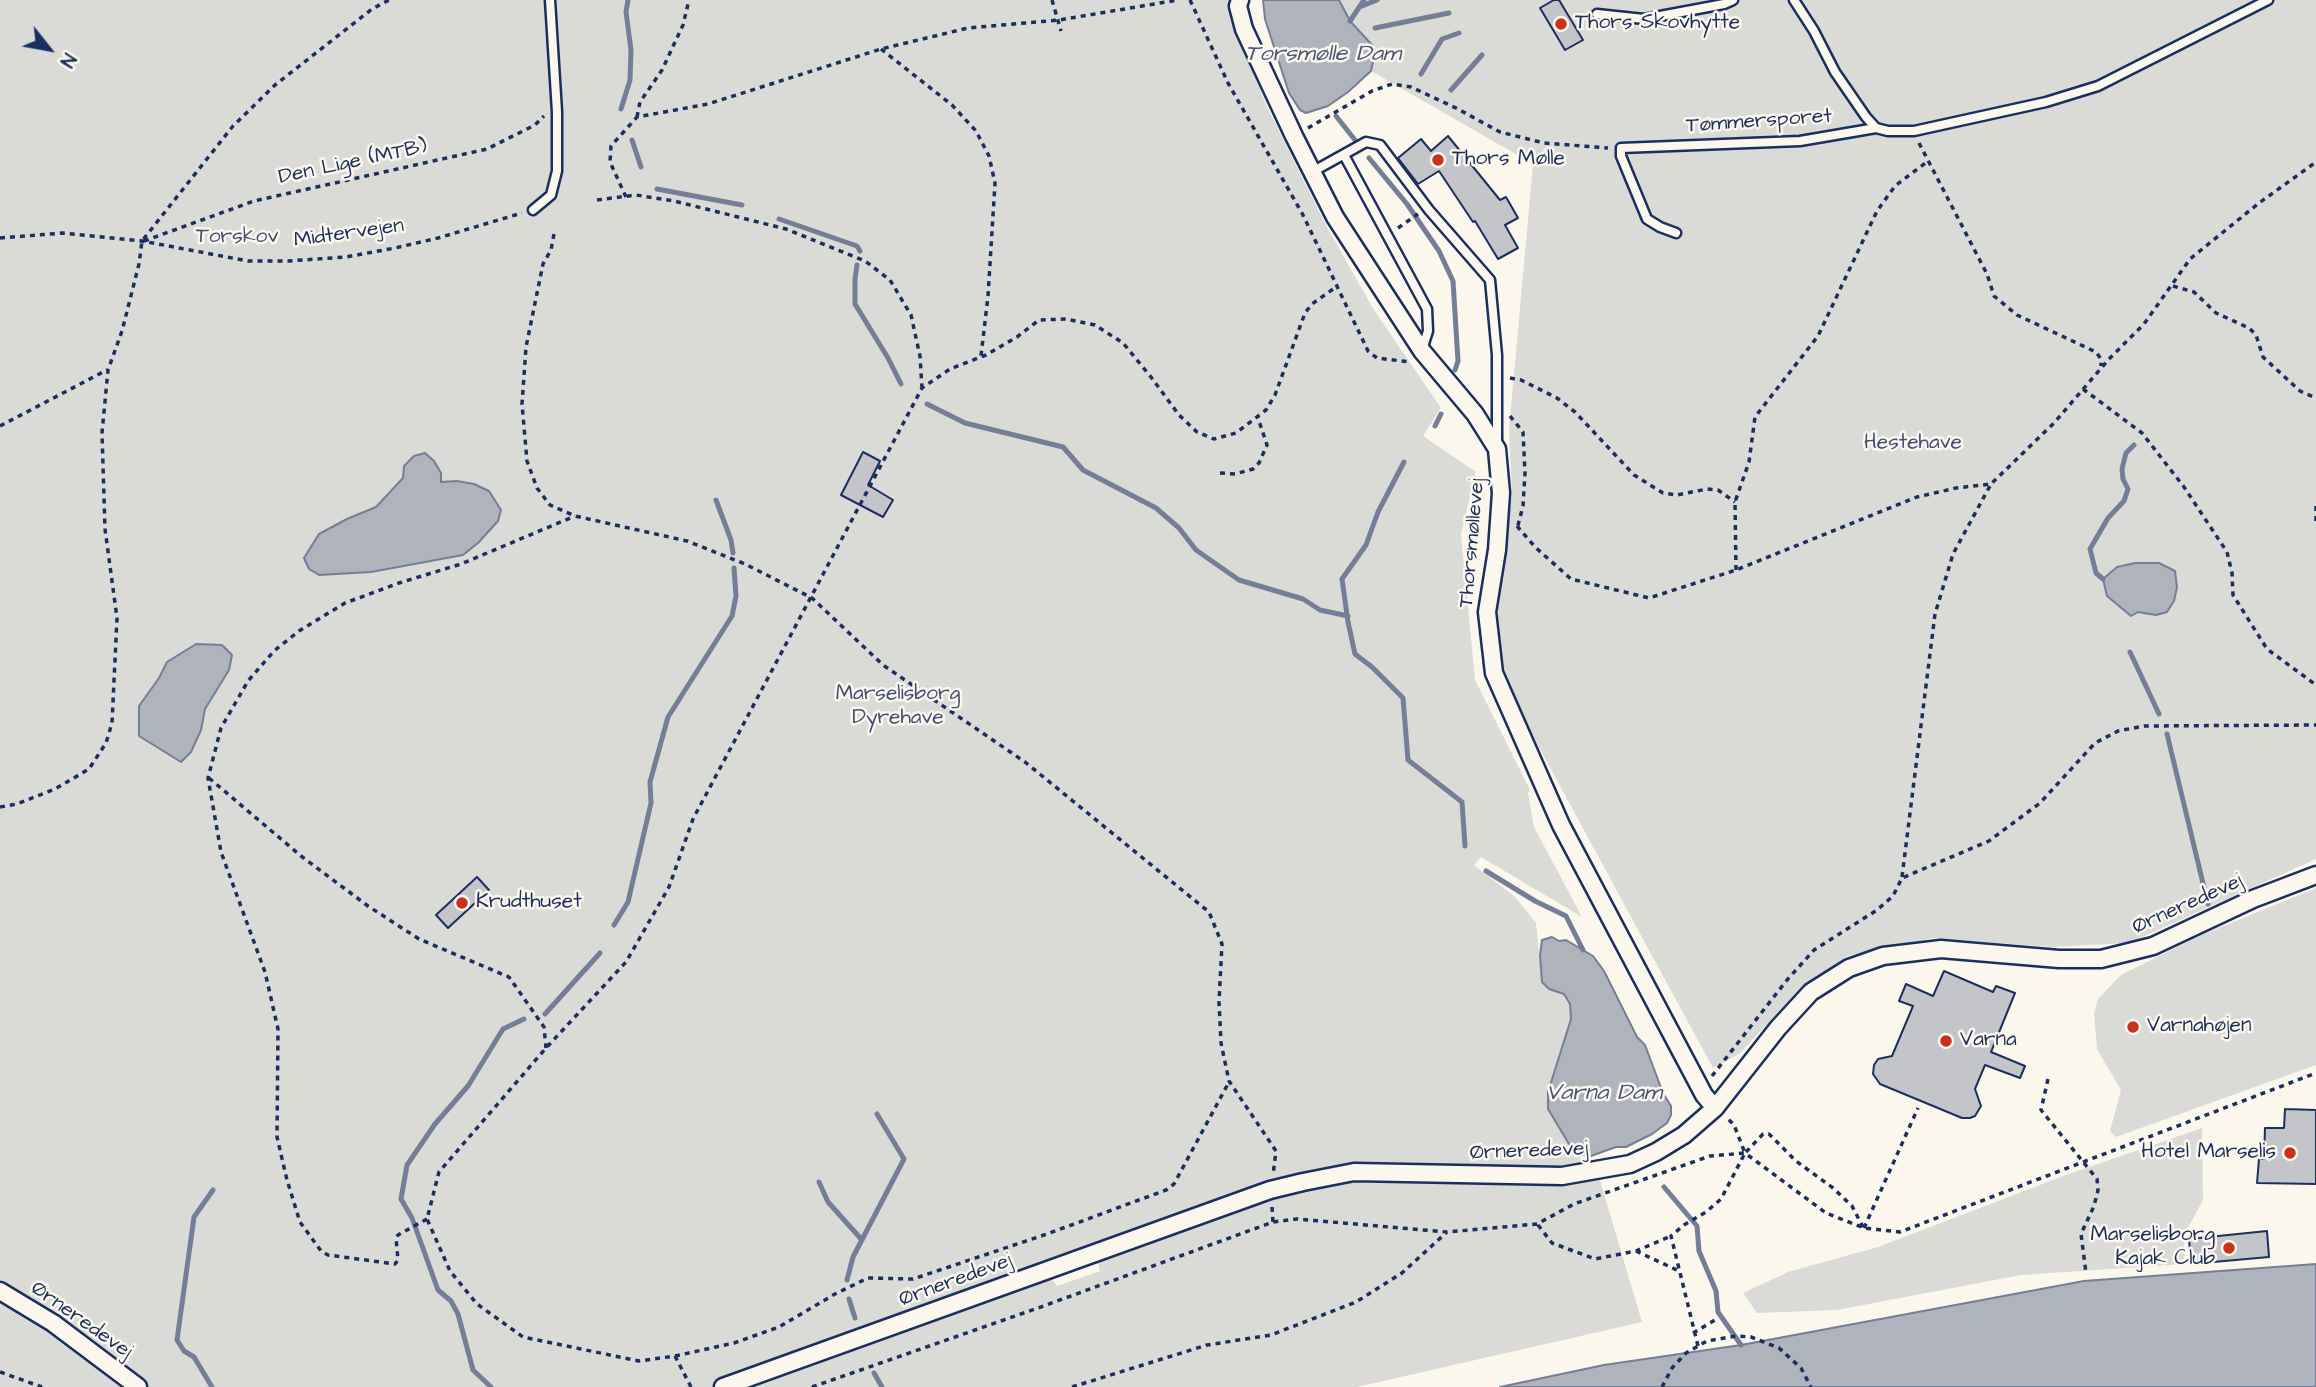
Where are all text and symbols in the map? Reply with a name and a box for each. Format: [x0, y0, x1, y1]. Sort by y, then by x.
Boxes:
place label: Thors Skovhytte [1575, 11, 1740, 37]
north arrow [14, 14, 84, 84]
marker: Thors Skovhytte [1553, 16, 1569, 32]
water label: Torsmølle Dam [1245, 41, 1401, 69]
text: N [53, 48, 82, 72]
street label: Tømmersporet [1685, 104, 1833, 140]
street label: Den Lige (MTB) [276, 135, 430, 191]
place label: Thors Mølle [1452, 147, 1565, 173]
marker: Thors Mølle [1430, 152, 1446, 168]
street label: Midtervejen [292, 214, 406, 254]
park label: Torskov [196, 225, 278, 251]
park label: Hestehave [1864, 431, 1962, 457]
street label: Thorsmøllevej [1455, 477, 1491, 609]
park label: Marselisborg Dyrehave [836, 682, 960, 732]
street label: Ørneredevej [2129, 869, 2247, 941]
place label: Krudthuset [476, 890, 582, 916]
marker: Krudthuset [454, 895, 470, 911]
place label: Varnahøjen [2147, 1014, 2251, 1040]
marker: Varnahøjen [2125, 1019, 2141, 1035]
place label: Varna [1960, 1028, 2017, 1054]
marker: Varna [1938, 1033, 1954, 1049]
water label: Varna Dam [1546, 1080, 1662, 1108]
street label: Ørneredevej [1469, 1137, 1589, 1167]
place label: Hotel Marselis [2141, 1140, 2276, 1166]
marker: Hotel Marselis [2282, 1145, 2298, 1161]
place label: Marselisborg Kajak Club [2090, 1223, 2215, 1273]
marker: Marselisborg Kajak Club [2221, 1240, 2237, 1256]
street label: Ørneredevej [896, 1249, 1016, 1313]
street label: Ørneredevej [25, 1277, 137, 1365]

